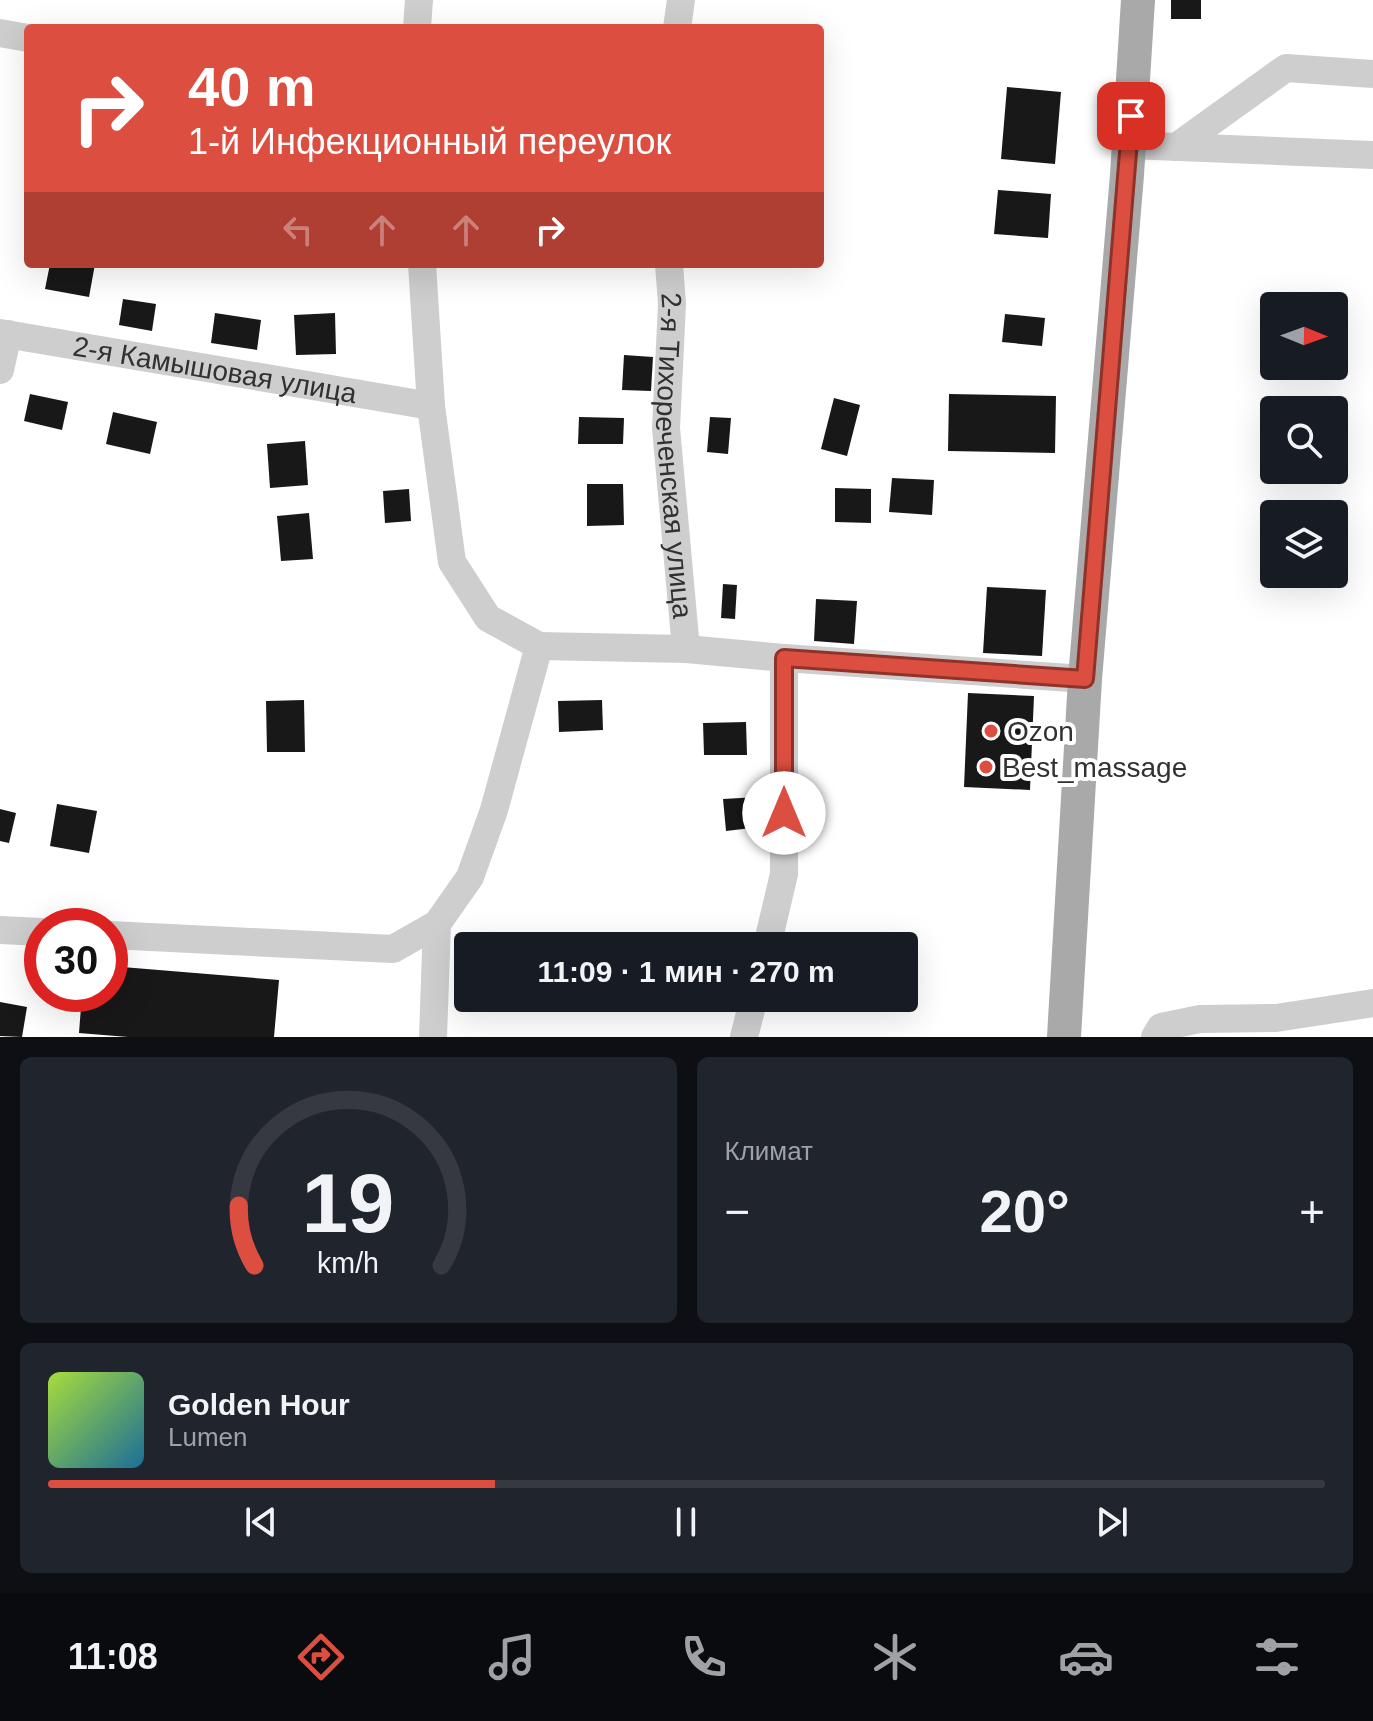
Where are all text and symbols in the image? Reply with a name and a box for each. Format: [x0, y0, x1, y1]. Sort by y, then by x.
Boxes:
text: 40 m [188, 55, 316, 118]
icon: right [56, 56, 160, 160]
pin [1097, 82, 1165, 150]
icon: arrive [1109, 94, 1153, 138]
text: 1-й Инфекционный переулок [188, 121, 671, 162]
icon: left [276, 208, 320, 252]
icon: ahead [360, 208, 404, 252]
icon: ahead [444, 208, 488, 252]
icon: right [528, 208, 572, 252]
street label: 2-я Тихореченская улица [650, 291, 698, 620]
north arrow [1260, 292, 1348, 380]
map controls [1260, 292, 1348, 588]
street label: 2-я Камышовая улица [71, 331, 359, 409]
button: search [1260, 396, 1348, 484]
button: layers [1260, 500, 1348, 588]
place label: Ozon [1007, 716, 1074, 747]
marker: Ozon [982, 722, 1000, 740]
place label: Best_massage [1002, 752, 1187, 783]
marker: Best_massage [977, 758, 995, 776]
position arrow [742, 771, 826, 855]
speed limit sign: 30 [24, 908, 128, 1012]
text: 11:09 · 1 мин · 270 m [537, 955, 835, 988]
text: Климат [725, 1136, 813, 1166]
text: 19 [302, 1157, 395, 1250]
text: 20° [979, 1178, 1070, 1245]
text: − [725, 1187, 750, 1236]
text: + [1299, 1187, 1325, 1236]
text: km/h [317, 1247, 379, 1279]
text: Golden Hour [168, 1388, 350, 1421]
text: Lumen [168, 1422, 248, 1452]
icon: previous [239, 1500, 283, 1544]
icon: pause [664, 1500, 708, 1544]
icon: next [1090, 1500, 1134, 1544]
icon: directions [293, 1629, 349, 1685]
icon: music [484, 1629, 540, 1685]
icon: phone [676, 1629, 732, 1685]
icon: climate [867, 1629, 923, 1685]
icon: car [1058, 1629, 1114, 1685]
icon: filters [1249, 1629, 1305, 1685]
text: 11:08 [68, 1636, 158, 1677]

